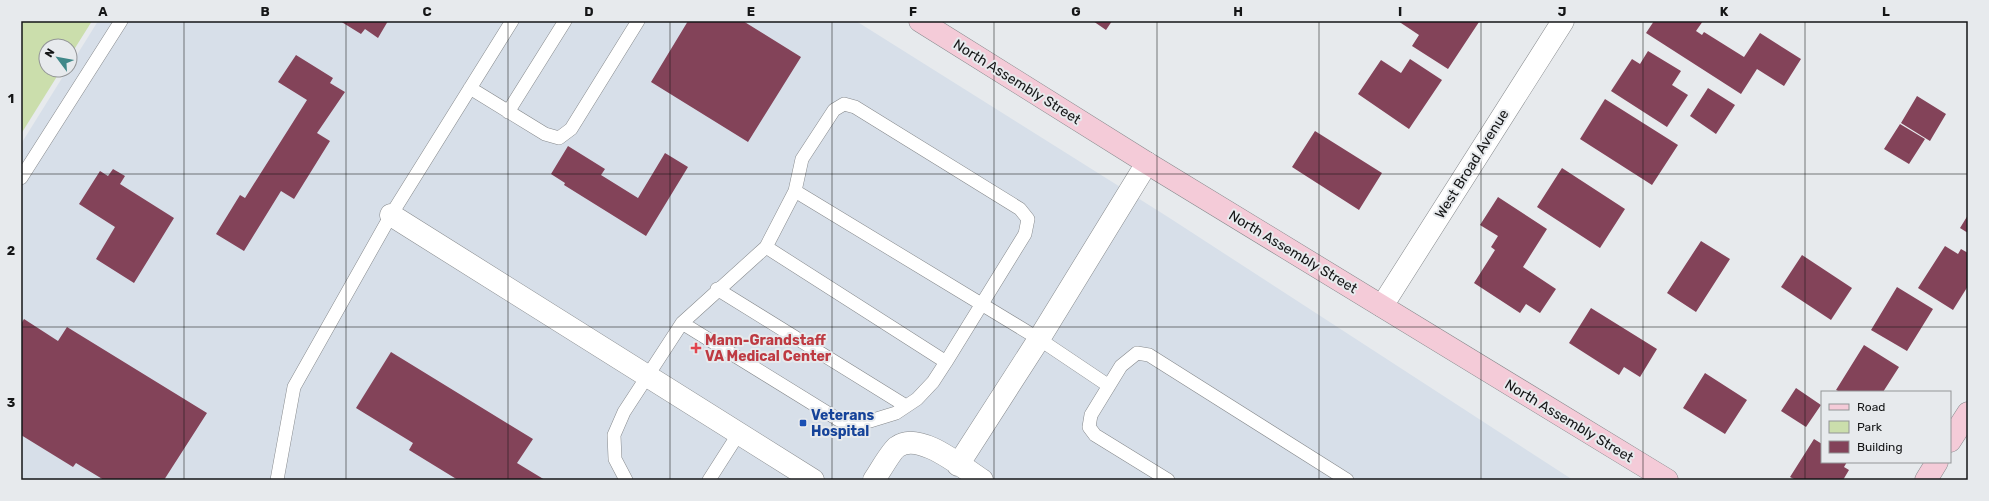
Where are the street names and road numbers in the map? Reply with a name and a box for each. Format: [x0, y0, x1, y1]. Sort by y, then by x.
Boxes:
street label: North Assembly Street [950, 36, 1084, 128]
street label: West Broad Avenue [1432, 106, 1513, 222]
street label: North Assembly Street [1226, 207, 1361, 297]
street label: North Assembly Street [1502, 376, 1637, 466]

